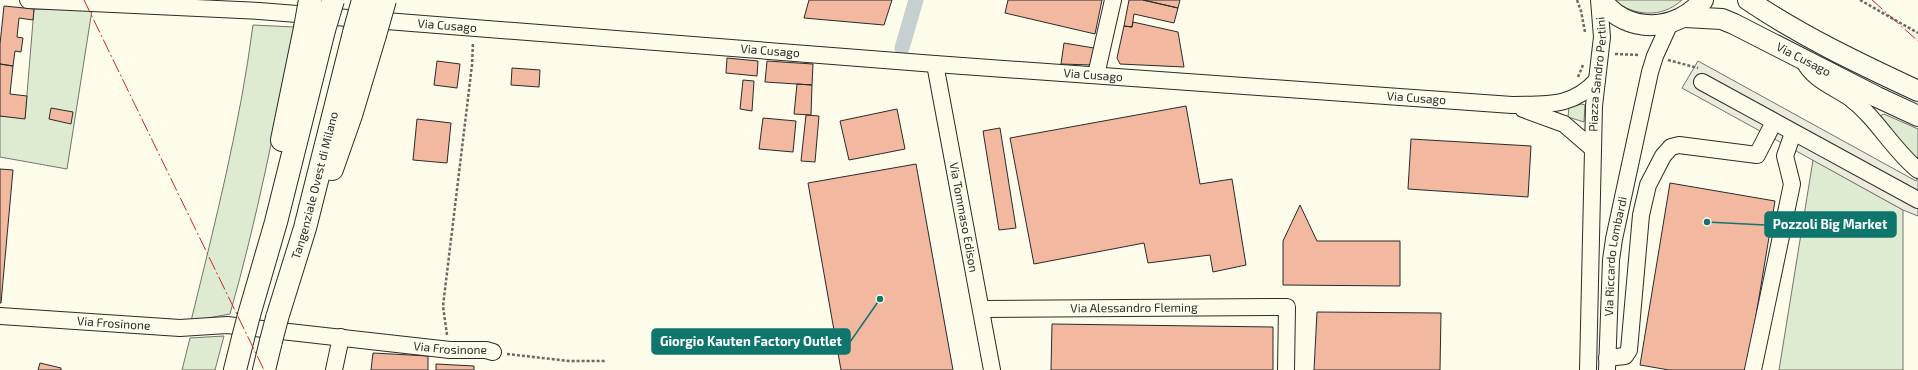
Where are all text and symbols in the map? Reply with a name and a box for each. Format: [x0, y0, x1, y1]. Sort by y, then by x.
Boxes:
street label: Via Cusago [417, 15, 478, 34]
street label: Piazza Sandro Pertini [1585, 16, 1608, 132]
street label: Via Cusago [1774, 39, 1834, 78]
street label: Via Cusago [740, 41, 801, 59]
street label: Via Cusago [1063, 65, 1124, 83]
street label: Via Cusago [1386, 88, 1447, 106]
street label: Tangenziale Ovest di Milano [288, 110, 340, 261]
street label: Via Tommaso Edison [947, 161, 982, 273]
street label: Via Riccardo Lombardi [1601, 195, 1629, 317]
callout: Pozzoli Big Market [1765, 212, 1896, 237]
text: Pozzoli Big Market [1773, 216, 1888, 232]
street label: Via Alessandro Fleming [1070, 300, 1198, 314]
street label: Via Frosinone [77, 313, 151, 332]
callout: Giorgio Kauten Factory Outlet [652, 329, 850, 354]
text: Giorgio Kauten Factory Outlet [660, 333, 843, 349]
street label: Via Frosinone [413, 338, 487, 356]

